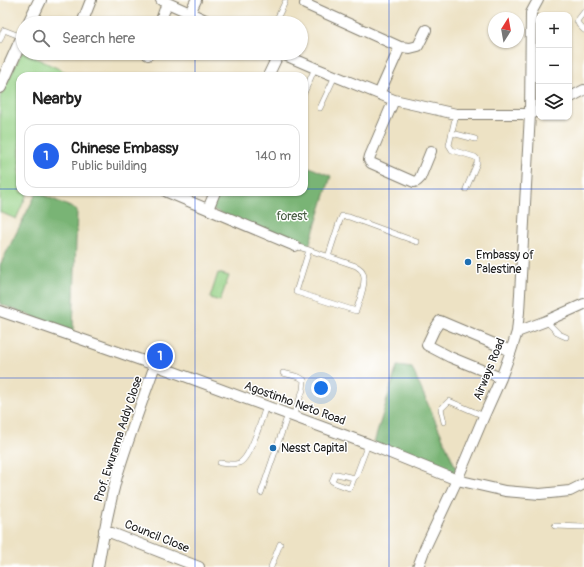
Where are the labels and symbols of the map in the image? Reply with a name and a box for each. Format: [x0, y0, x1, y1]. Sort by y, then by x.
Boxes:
north arrow [488, 12, 524, 48]
park label: forest [277, 209, 308, 224]
place label: Embassy of Palestine [476, 248, 534, 277]
marker: Embassy of Palestine [463, 257, 473, 267]
street label: Airways Road [470, 336, 509, 403]
pin: 1 [147, 341, 173, 371]
street label: Prof. Ewurama Addy Close [91, 374, 146, 504]
street label: Agostinho Neto Road [242, 378, 348, 429]
your location [311, 378, 331, 398]
place label: Nesst Capital [281, 441, 347, 456]
marker: Nesst Capital [268, 443, 278, 453]
street label: Council Close [122, 517, 191, 556]

